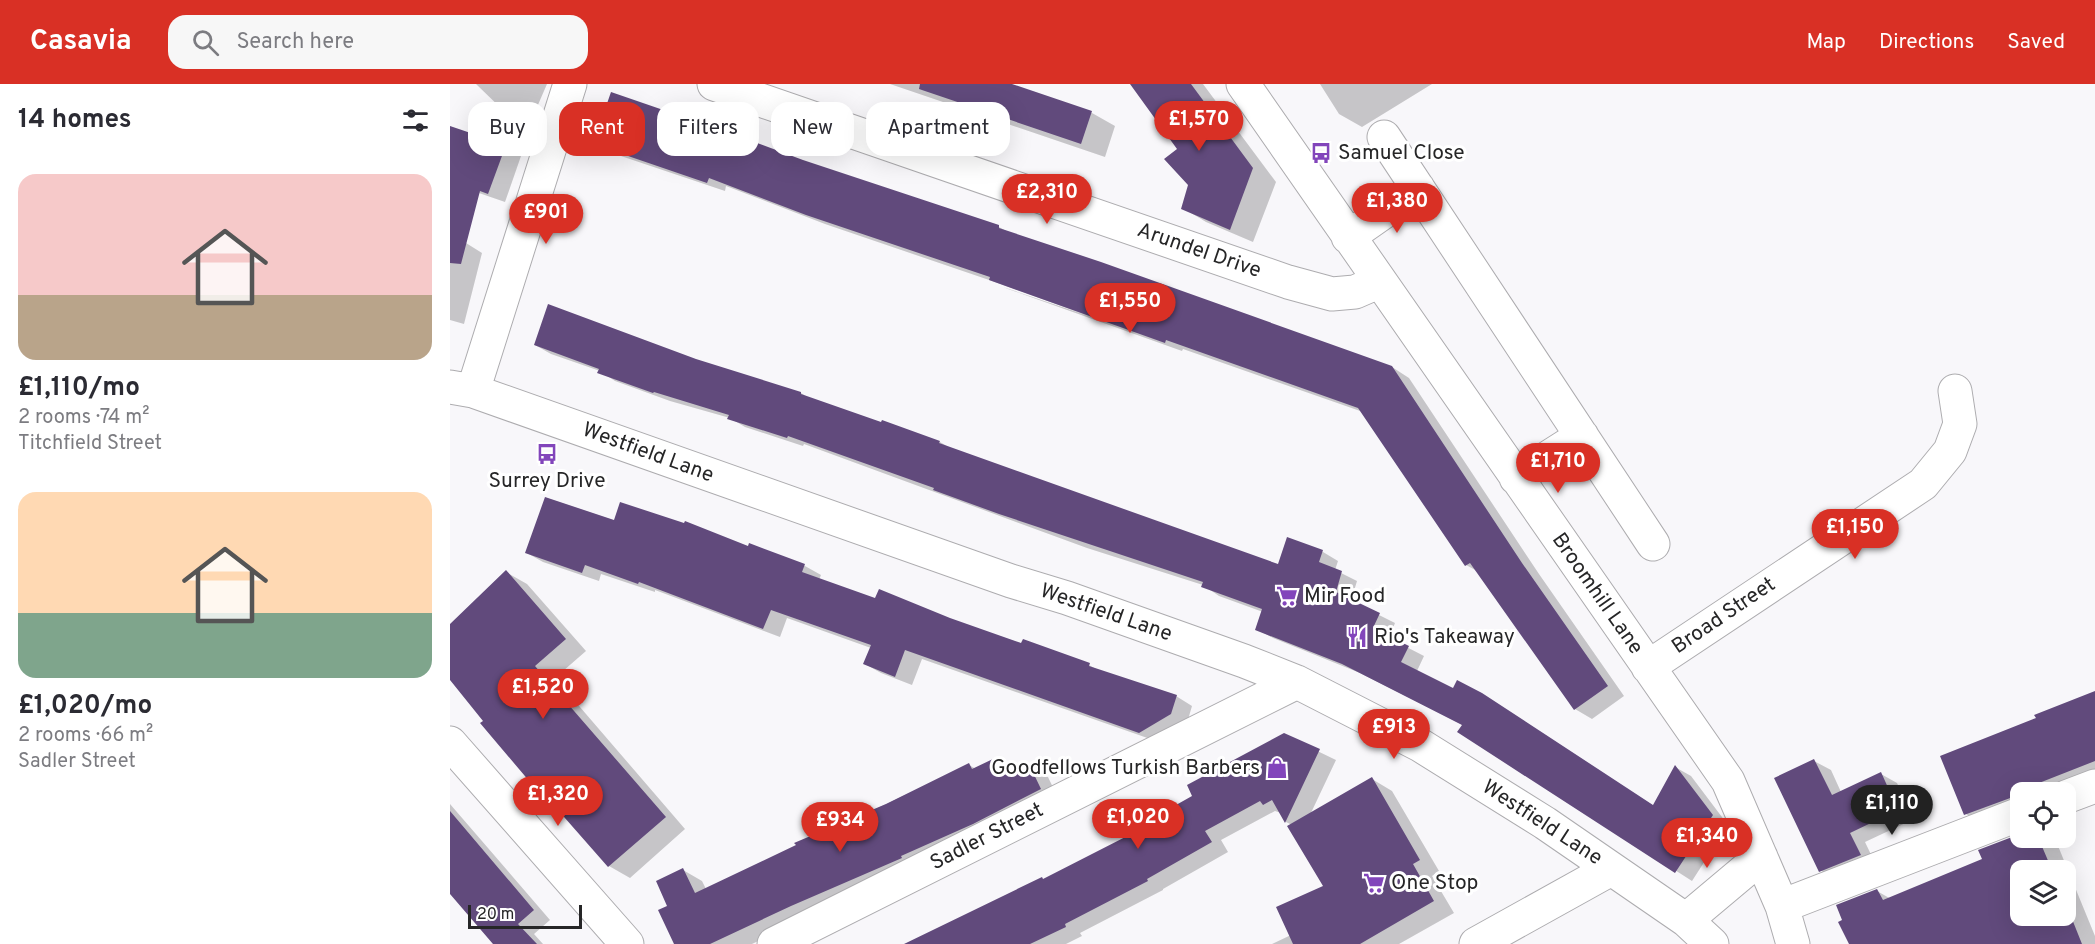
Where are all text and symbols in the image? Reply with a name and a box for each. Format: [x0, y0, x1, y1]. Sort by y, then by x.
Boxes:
search box [168, 15, 588, 69]
text: Casavia [30, 24, 132, 60]
icon: search [189, 26, 222, 59]
text: Search here [237, 29, 354, 56]
text: Map [1806, 29, 1846, 56]
text: Directions [1879, 29, 1974, 56]
text: Saved [2007, 29, 2065, 56]
pin: £1,570 [1150, 101, 1248, 152]
chip: Buy [468, 102, 547, 156]
chip: Rent [559, 102, 645, 156]
chip: Filters [657, 102, 759, 156]
chip: New [771, 102, 854, 156]
chip: Apartment [866, 102, 1010, 156]
text: 14 homes [18, 104, 132, 137]
icon: filters [399, 104, 432, 137]
text: £1,570 [1168, 107, 1230, 133]
place label: Samuel Close [1338, 140, 1465, 167]
bus stop icon: Samuel Close [1309, 141, 1333, 165]
pin: £2,310 [998, 174, 1096, 225]
text: £2,310 [1016, 180, 1078, 206]
pin: £1,380 [1348, 183, 1446, 234]
text: £1,380 [1366, 189, 1428, 215]
pin: £901 [510, 194, 582, 245]
text: £901 [523, 200, 569, 226]
icon: home [171, 213, 279, 321]
street label: Arundel Drive [1133, 217, 1265, 285]
pin: £1,550 [1081, 283, 1179, 334]
text: £1,550 [1099, 289, 1161, 315]
text: £1,110/mo [18, 372, 140, 405]
text: 2 rooms · 74 m² [18, 405, 149, 431]
street label: Westfield Lane [579, 417, 717, 489]
text: Titchfield Street [18, 431, 162, 457]
bus stop icon: Surrey Drive [535, 442, 559, 466]
pin: £1,710 [1509, 443, 1607, 494]
text: £1,710 [1530, 449, 1586, 475]
place label: Surrey Drive [489, 468, 605, 495]
pin: £1,150 [1806, 509, 1904, 560]
text: £1,150 [1826, 515, 1884, 541]
street label: Broomhill Lane [1545, 528, 1649, 660]
icon: home [171, 531, 279, 639]
street label: Broad Street [1667, 571, 1781, 661]
street label: Westfield Lane [1036, 578, 1176, 648]
place label: Mir Food [1304, 583, 1385, 610]
supermarket icon: Mir Food [1275, 584, 1299, 608]
place label: Rio's Takeaway [1374, 624, 1515, 651]
restaurant icon: Rio's Takeaway [1345, 625, 1369, 649]
pin: £1,520 [494, 669, 592, 720]
text: £1,520 [512, 675, 574, 701]
text: £1,020/mo [18, 690, 152, 723]
pin: £913 [1358, 709, 1430, 760]
text: £913 [1372, 715, 1416, 741]
text: 2 rooms · 66 m² [18, 723, 153, 749]
text: Sadler Street [18, 749, 136, 775]
place label: Goodfellows Turkish Barbers [991, 755, 1260, 782]
shop icon: Goodfellows Turkish Barbers [1265, 756, 1289, 780]
street label: Westfield Lane [1477, 774, 1607, 872]
pin: £1,320 [509, 776, 607, 827]
text: £1,320 [527, 782, 589, 808]
map controls [2010, 782, 2076, 926]
button: locate [2010, 782, 2076, 848]
pin: £1,110 [1843, 785, 1941, 836]
text: £1,110 [1865, 791, 1919, 817]
street label: Sadler Street [926, 797, 1048, 877]
pin: £1,020 [1089, 799, 1187, 850]
pin: £934 [804, 802, 876, 853]
text: £1,020 [1106, 805, 1170, 831]
text: £934 [815, 808, 865, 834]
pin: £1,340 [1658, 818, 1756, 869]
text: £1,340 [1675, 824, 1739, 850]
button: layers [2010, 860, 2076, 926]
place label: One Stop [1391, 870, 1478, 897]
supermarket icon: One Stop [1362, 871, 1386, 895]
scale bar [468, 902, 582, 930]
text: 20 m [477, 905, 514, 925]

